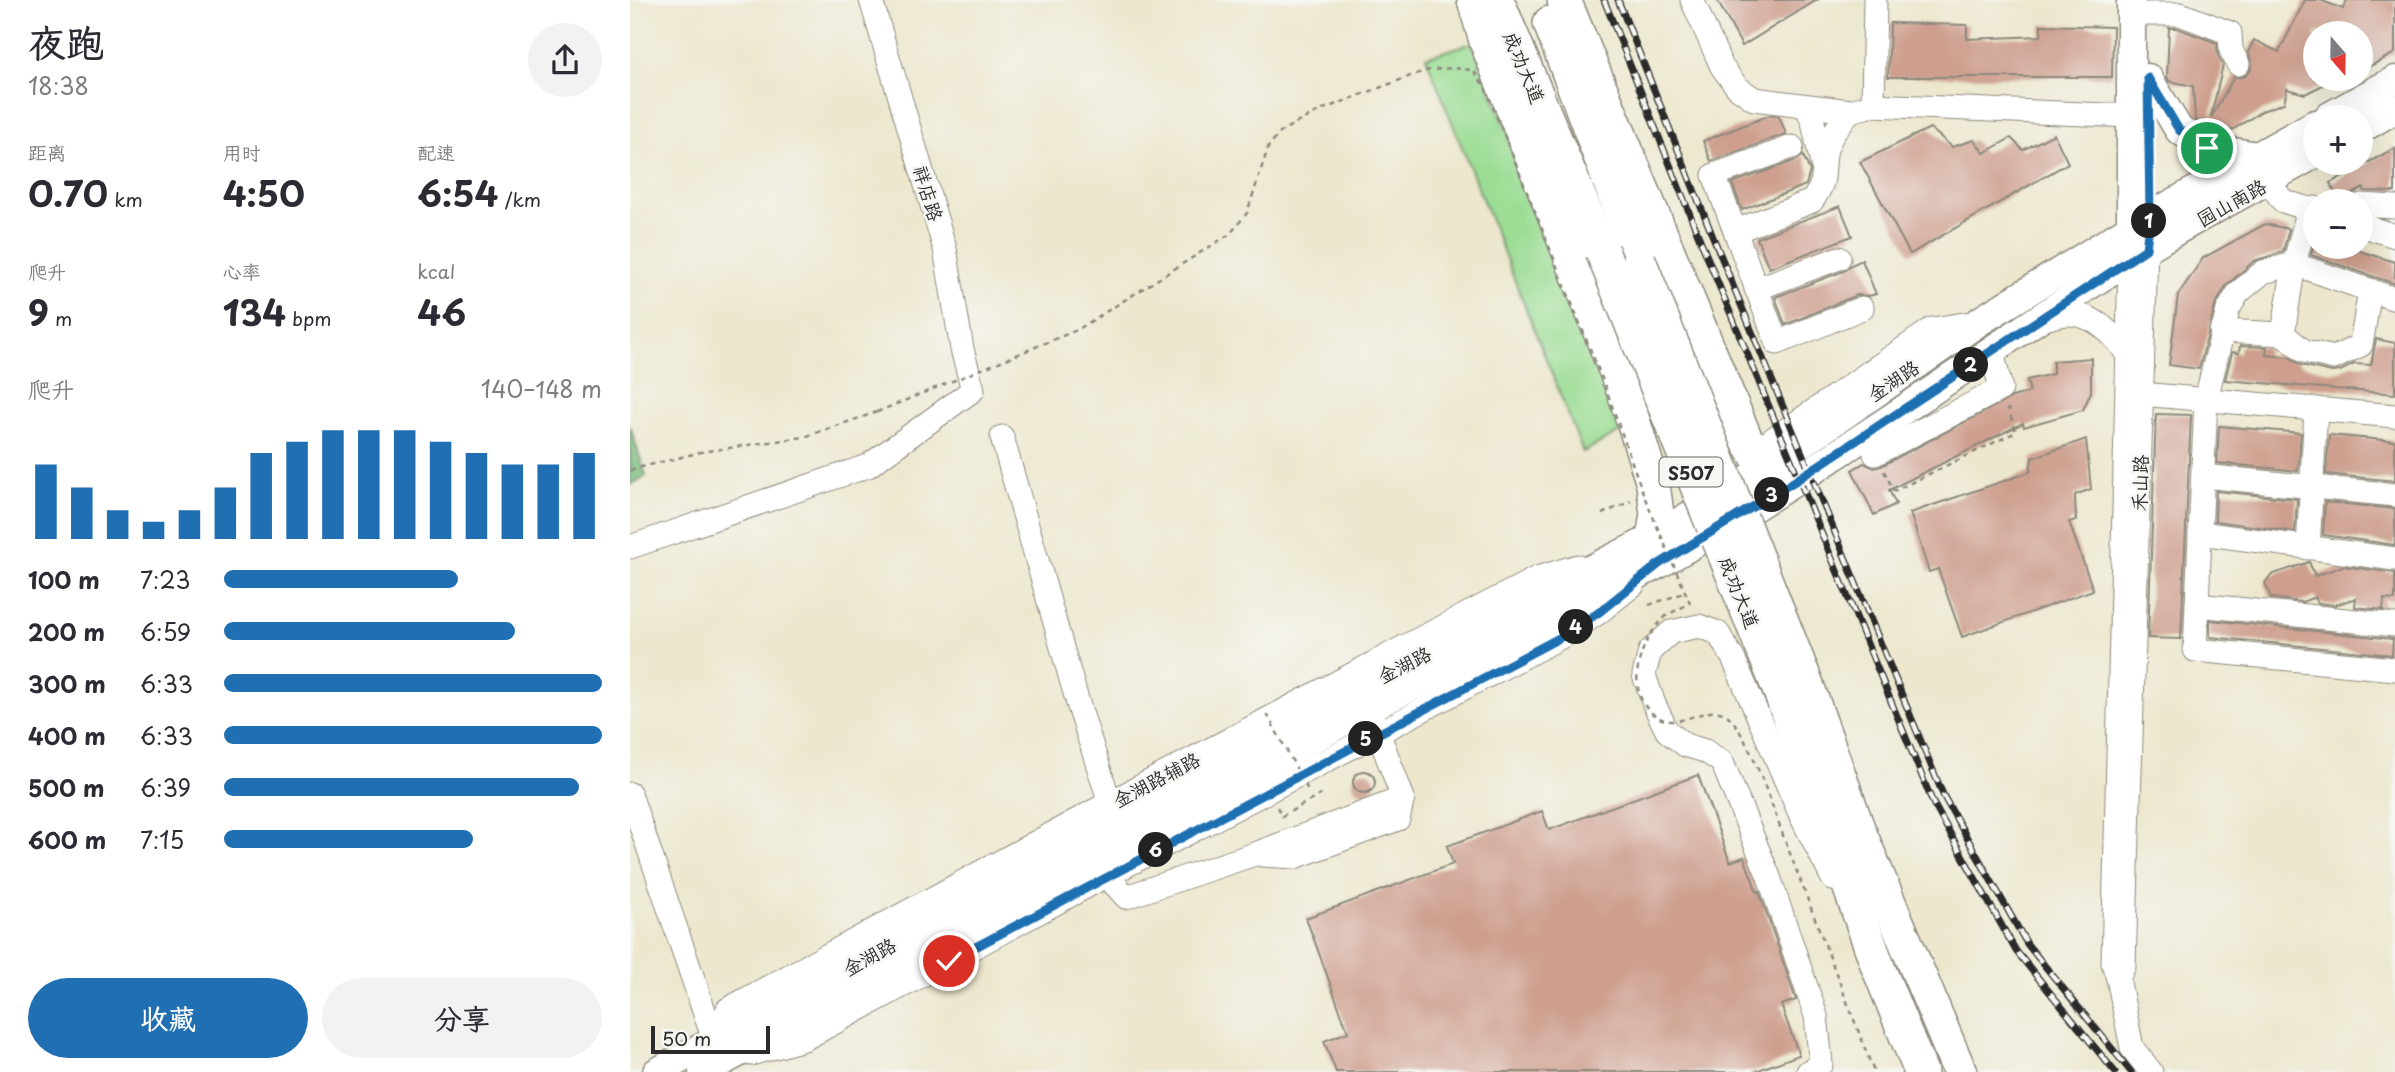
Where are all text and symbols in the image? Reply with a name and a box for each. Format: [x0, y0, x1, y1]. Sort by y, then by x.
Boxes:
text: 夜跑 [28, 13, 104, 70]
north arrow [2303, 21, 2373, 91]
map controls [2303, 21, 2373, 259]
button: share [528, 23, 602, 97]
street label: 成功大道 [1497, 27, 1553, 107]
text: 18:38 [28, 68, 89, 103]
button: + [2303, 105, 2373, 175]
pin [2177, 118, 2237, 178]
icon: arrive [2188, 129, 2226, 167]
text: 距离 [28, 138, 66, 166]
text: 用时 [223, 138, 261, 166]
text: 配速 [417, 138, 455, 166]
street label: 祥店路 [907, 162, 951, 224]
text: 0.70 [28, 166, 108, 219]
text: 4:50 [223, 166, 305, 219]
text: 6:54 [417, 166, 498, 219]
street label: 园山南路 [2191, 171, 2271, 233]
text: km [108, 185, 143, 213]
text: /km [498, 185, 541, 213]
button: − [2303, 189, 2373, 259]
pin: 1 [2132, 204, 2166, 238]
text: 1 [2144, 206, 2153, 234]
text: 爬升 [28, 257, 66, 285]
text: 心率 [223, 257, 261, 285]
text: kcal [417, 257, 455, 285]
text: 9 [28, 285, 49, 338]
text: 134 [223, 285, 286, 338]
text: 46 [417, 285, 466, 338]
text: m [49, 304, 72, 332]
text: bpm [286, 304, 332, 332]
pin: 2 [1954, 348, 1988, 382]
text: 2 [1964, 350, 1977, 378]
street label: 金湖路 [1862, 352, 1924, 408]
text: 爬升 [28, 371, 74, 406]
text: 140–148 m [481, 371, 602, 406]
street label: 禾山路 [2124, 454, 2154, 512]
road number: S507 [1660, 458, 1722, 486]
pin: 3 [1754, 477, 1790, 512]
text: 3 [1765, 480, 1778, 508]
street label: 成功大道 [1713, 552, 1767, 632]
text: 100 m [28, 562, 100, 597]
text: 7:23 [140, 562, 190, 597]
pin: 4 [1558, 610, 1594, 644]
text: 4 [1569, 612, 1582, 640]
text: 200 m [28, 614, 105, 649]
text: 6:59 [140, 614, 191, 649]
street label: 金湖路 [1372, 639, 1436, 689]
text: 300 m [28, 666, 106, 701]
text: 6:33 [140, 666, 193, 701]
text: 400 m [28, 718, 106, 753]
text: 6:33 [140, 718, 193, 753]
pin: 5 [1348, 722, 1384, 756]
text: 5 [1359, 724, 1372, 752]
street label: 金湖路辅路 [1107, 744, 1205, 814]
text: 500 m [28, 770, 105, 805]
text: 6:39 [140, 770, 191, 805]
text: 600 m [28, 822, 106, 857]
text: 7:15 [140, 822, 184, 857]
pin: 6 [1138, 832, 1174, 868]
text: 6 [1149, 835, 1162, 863]
street label: 金湖路 [837, 930, 901, 982]
pin [919, 931, 979, 991]
icon: check [930, 942, 968, 980]
button: 收藏 [28, 978, 308, 1058]
button: 分享 [322, 978, 602, 1058]
scale bar [651, 1023, 770, 1055]
text: 50 m [662, 1024, 711, 1052]

